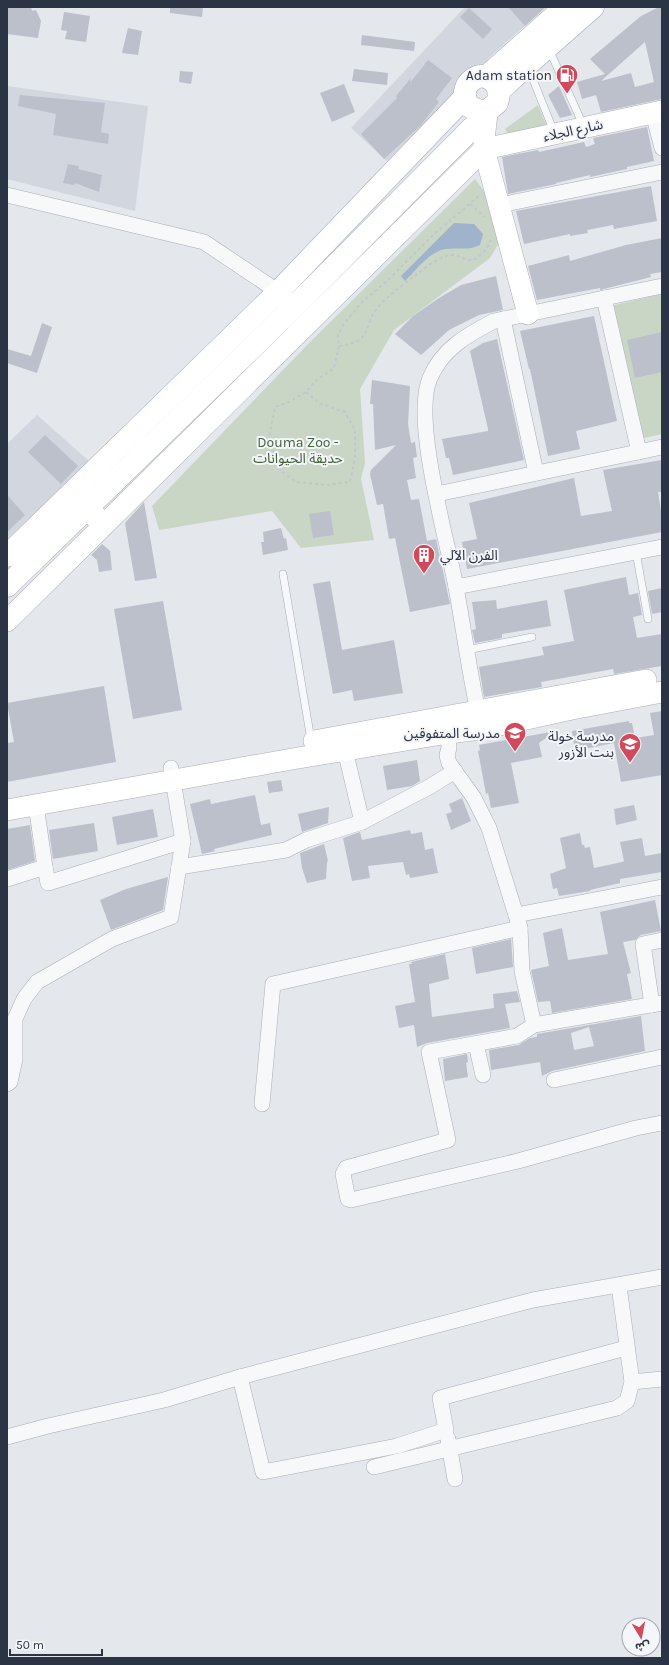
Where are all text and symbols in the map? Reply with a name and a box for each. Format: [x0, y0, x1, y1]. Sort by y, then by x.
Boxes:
fuel station icon: Adam station [554, 62, 580, 95]
place label: Adam station [466, 67, 552, 84]
street label: شارع الجلاء [542, 116, 605, 147]
park label: Douma Zoo - حديقة الحيوانات [253, 434, 343, 467]
building icon: الفرن الآلي [411, 542, 437, 575]
place label: الفرن الآلي [440, 547, 498, 566]
school or university icon: مدرسة المتفوقين [502, 720, 528, 753]
place label: مدرسة المتفوقين [404, 725, 500, 742]
place label: مدرسة خولة بنت الأزور [548, 728, 614, 761]
school or university icon: مدرسة خولة بنت الأزور [617, 731, 643, 764]
north arrow [621, 1617, 661, 1657]
scale bar [10, 1631, 102, 1657]
text: 50 m [16, 1638, 44, 1652]
text: ش [634, 1639, 651, 1654]

